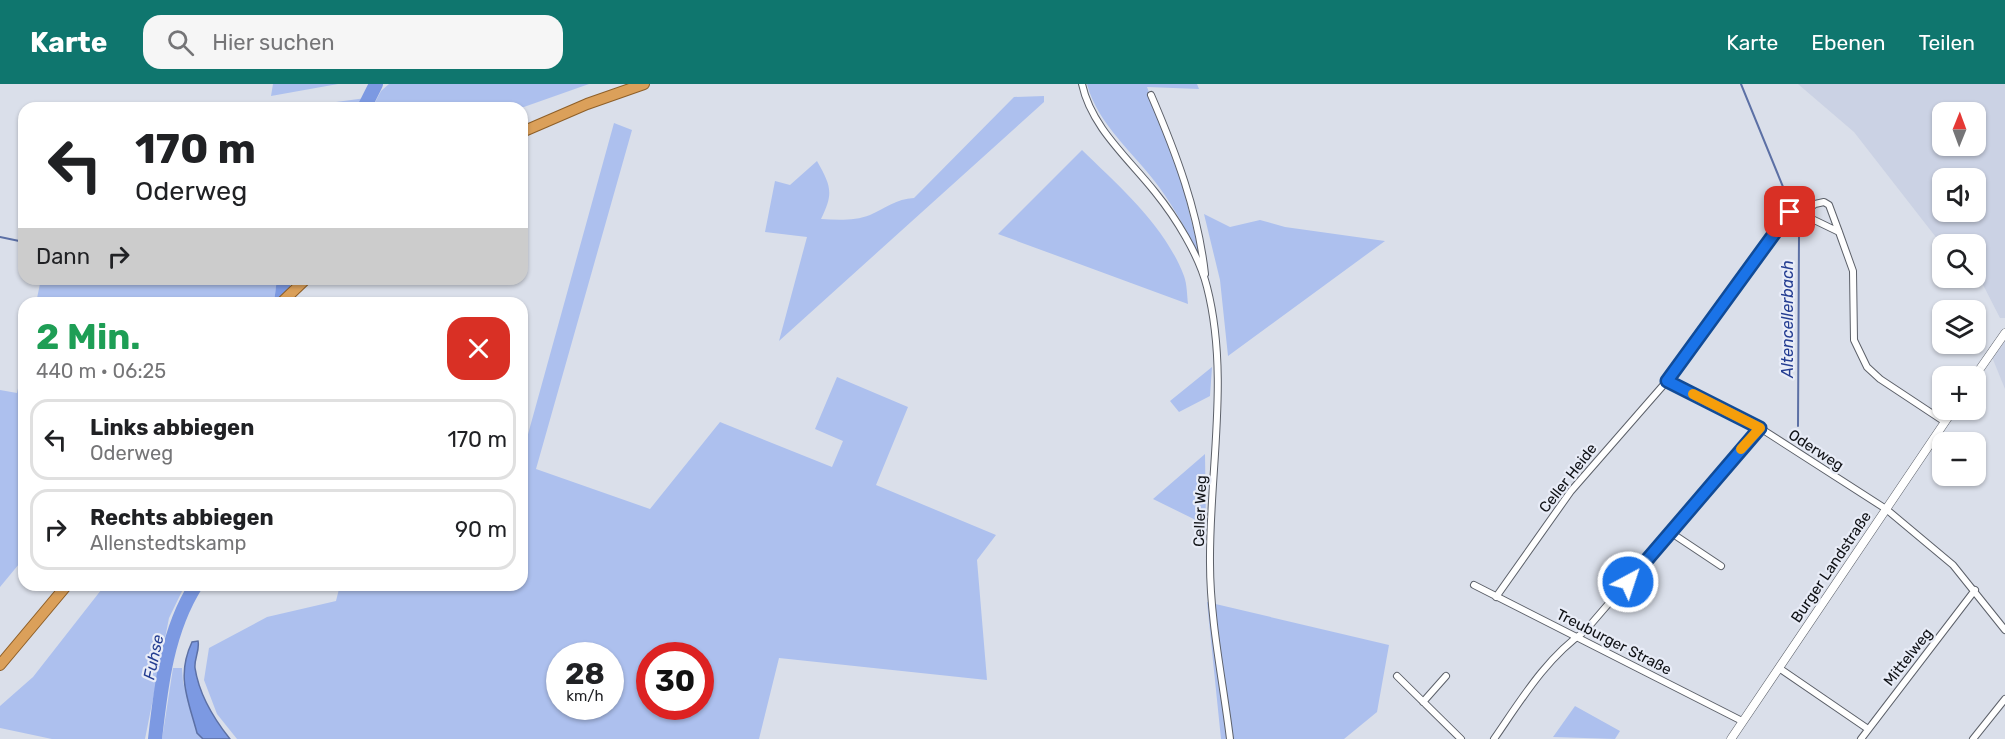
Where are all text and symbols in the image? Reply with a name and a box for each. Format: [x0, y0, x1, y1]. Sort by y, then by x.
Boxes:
search box [143, 15, 563, 69]
text: Karte [30, 26, 107, 59]
icon: search [164, 26, 197, 59]
text: Hier suchen [212, 29, 335, 56]
text: Karte [1726, 30, 1778, 55]
text: Ebenen [1811, 30, 1885, 55]
text: Teilen [1918, 30, 1975, 55]
north arrow [1932, 102, 1986, 156]
map controls [1932, 102, 1986, 486]
text: 170 m [135, 124, 256, 174]
icon: left [36, 126, 114, 204]
button: sound [1932, 168, 1986, 222]
text: Oderweg [135, 175, 247, 207]
pin [1764, 186, 1815, 237]
icon: arrive [1773, 195, 1806, 228]
button: search [1932, 234, 1986, 288]
icon: right [102, 240, 135, 273]
text: Dann [36, 243, 90, 270]
water label: Altencellerbach [1778, 260, 1797, 379]
button: layers [1932, 300, 1986, 354]
text: 2 Min. [36, 315, 141, 358]
button: close [447, 317, 510, 380]
text: 440 m · 06:25 [36, 359, 166, 383]
button: + [1932, 366, 1986, 420]
text: Links abbiegen [90, 414, 254, 441]
icon: left [39, 423, 72, 456]
street label: Oderweg [1785, 425, 1847, 475]
text: 170 m [447, 426, 507, 453]
button: − [1932, 432, 1986, 486]
street label: Celler Heide [1535, 440, 1601, 516]
text: Oderweg [90, 441, 173, 465]
street label: Celler Weg [1190, 475, 1210, 547]
text: Rechts abbiegen [90, 504, 274, 531]
street label: Burger Landstraße [1787, 508, 1875, 626]
icon: right [39, 513, 72, 546]
text: 90 m [455, 516, 507, 543]
text: Allenstedtskamp [90, 531, 246, 555]
position arrow [1596, 550, 1660, 614]
street label: Treuburger Straße [1554, 605, 1674, 679]
street label: Mittelweg [1880, 624, 1936, 690]
water label: Fuhse [139, 633, 168, 681]
speed limit sign: 30 [636, 642, 714, 720]
text: 28 [565, 656, 605, 692]
text: km/h [566, 687, 604, 705]

